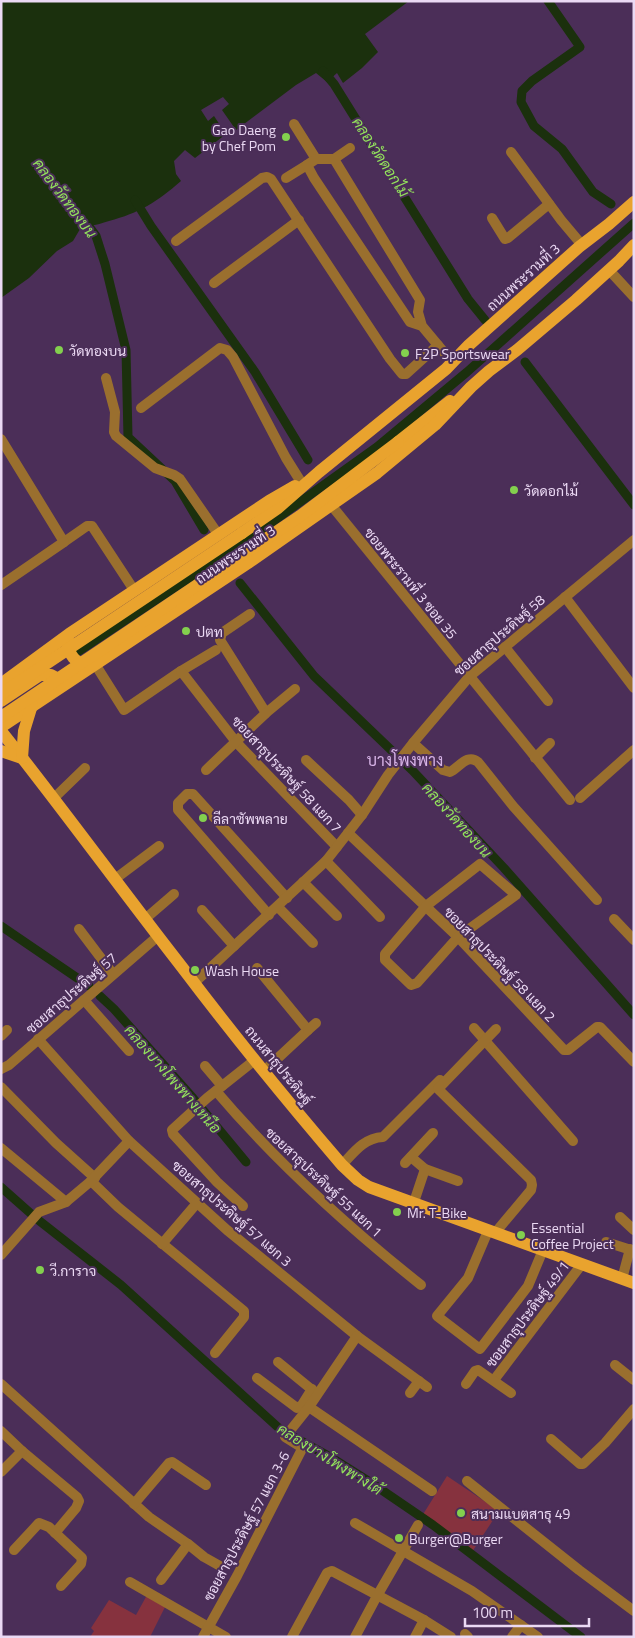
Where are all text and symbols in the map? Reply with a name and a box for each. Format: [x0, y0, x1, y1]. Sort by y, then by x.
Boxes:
water label: คลองวัดดอกไม้ [346, 112, 417, 204]
place label: Gao Daeng by Chef Pom [202, 119, 276, 156]
marker: Gao Daeng by Chef Pom [280, 131, 292, 143]
water label: คลองวัดทองบน [27, 153, 103, 243]
street label: ถนนพระรามที่ 3 [481, 237, 564, 316]
place label: วัดทองบน [69, 340, 126, 361]
place label: F2P Sportswear [415, 343, 510, 364]
marker: วัดทองบน [53, 344, 65, 356]
marker: F2P Sportswear [399, 347, 411, 359]
place label: วัดดอกไม้ [524, 480, 579, 501]
marker: วัดดอกไม้ [508, 484, 520, 496]
street label: ถนนพระรามที่ 3 [190, 519, 279, 589]
street label: ซอยพระรามที่ 3 ซอย 35 [359, 522, 464, 643]
street label: ซอยสาธุประดิษฐ์ 58 [449, 589, 549, 681]
place label: ปตท [196, 621, 223, 642]
marker: ปตท [180, 625, 192, 637]
street label: ซอยสาธุประดิษฐ์ 58 แยก 7 [227, 711, 347, 837]
district label: บางโพงพาง [367, 748, 443, 772]
water label: คลองวัดทองบน [417, 777, 497, 863]
place label: ลีลาซัพพลาย [213, 808, 288, 829]
marker: ลีลาซัพพลาย [197, 812, 209, 824]
street label: ซอยสาธุประดิษฐ์ 58 แยก 2 [439, 902, 561, 1026]
street label: ซอยสาธุประดิษฐ์ 57 [21, 947, 121, 1039]
place label: Wash House [205, 960, 279, 981]
marker: Wash House [189, 964, 201, 976]
water label: คลองบางโพงพางเหนือ [119, 1019, 227, 1139]
street label: ถนนสาธุประดิษฐ์ [240, 1021, 318, 1109]
street label: ซอยสาธุประดิษฐ์ 55 แยก 1 [261, 1122, 387, 1242]
street label: ซอยสาธุประดิษฐ์ 57 แยก 3 [167, 1155, 297, 1271]
place label: Mr. T-Bike [407, 1202, 467, 1223]
marker: Mr. T-Bike [391, 1206, 403, 1218]
place label: Essential Coffee Project [531, 1217, 614, 1254]
marker: Essential Coffee Project [515, 1229, 527, 1241]
street label: ซอยสาธุประดิษฐ์ 49/1 [480, 1256, 574, 1372]
place label: วี.การาจ [49, 1260, 96, 1281]
marker: วี.การาจ [34, 1264, 46, 1276]
water label: คลองบางโพงพางใต้ [273, 1417, 389, 1502]
street label: ซอยสาธุประดิษฐ์ 57 แยก 3-6 [198, 1447, 295, 1605]
place label: สนามแบตสาธุ 49 [471, 1503, 570, 1524]
marker: สนามแบตสาธุ 49 [455, 1507, 467, 1519]
place label: Burger@Burger [409, 1528, 503, 1549]
marker: Burger@Burger [393, 1532, 405, 1544]
scale bar [465, 1596, 589, 1628]
text: 100 m [472, 1601, 513, 1624]

